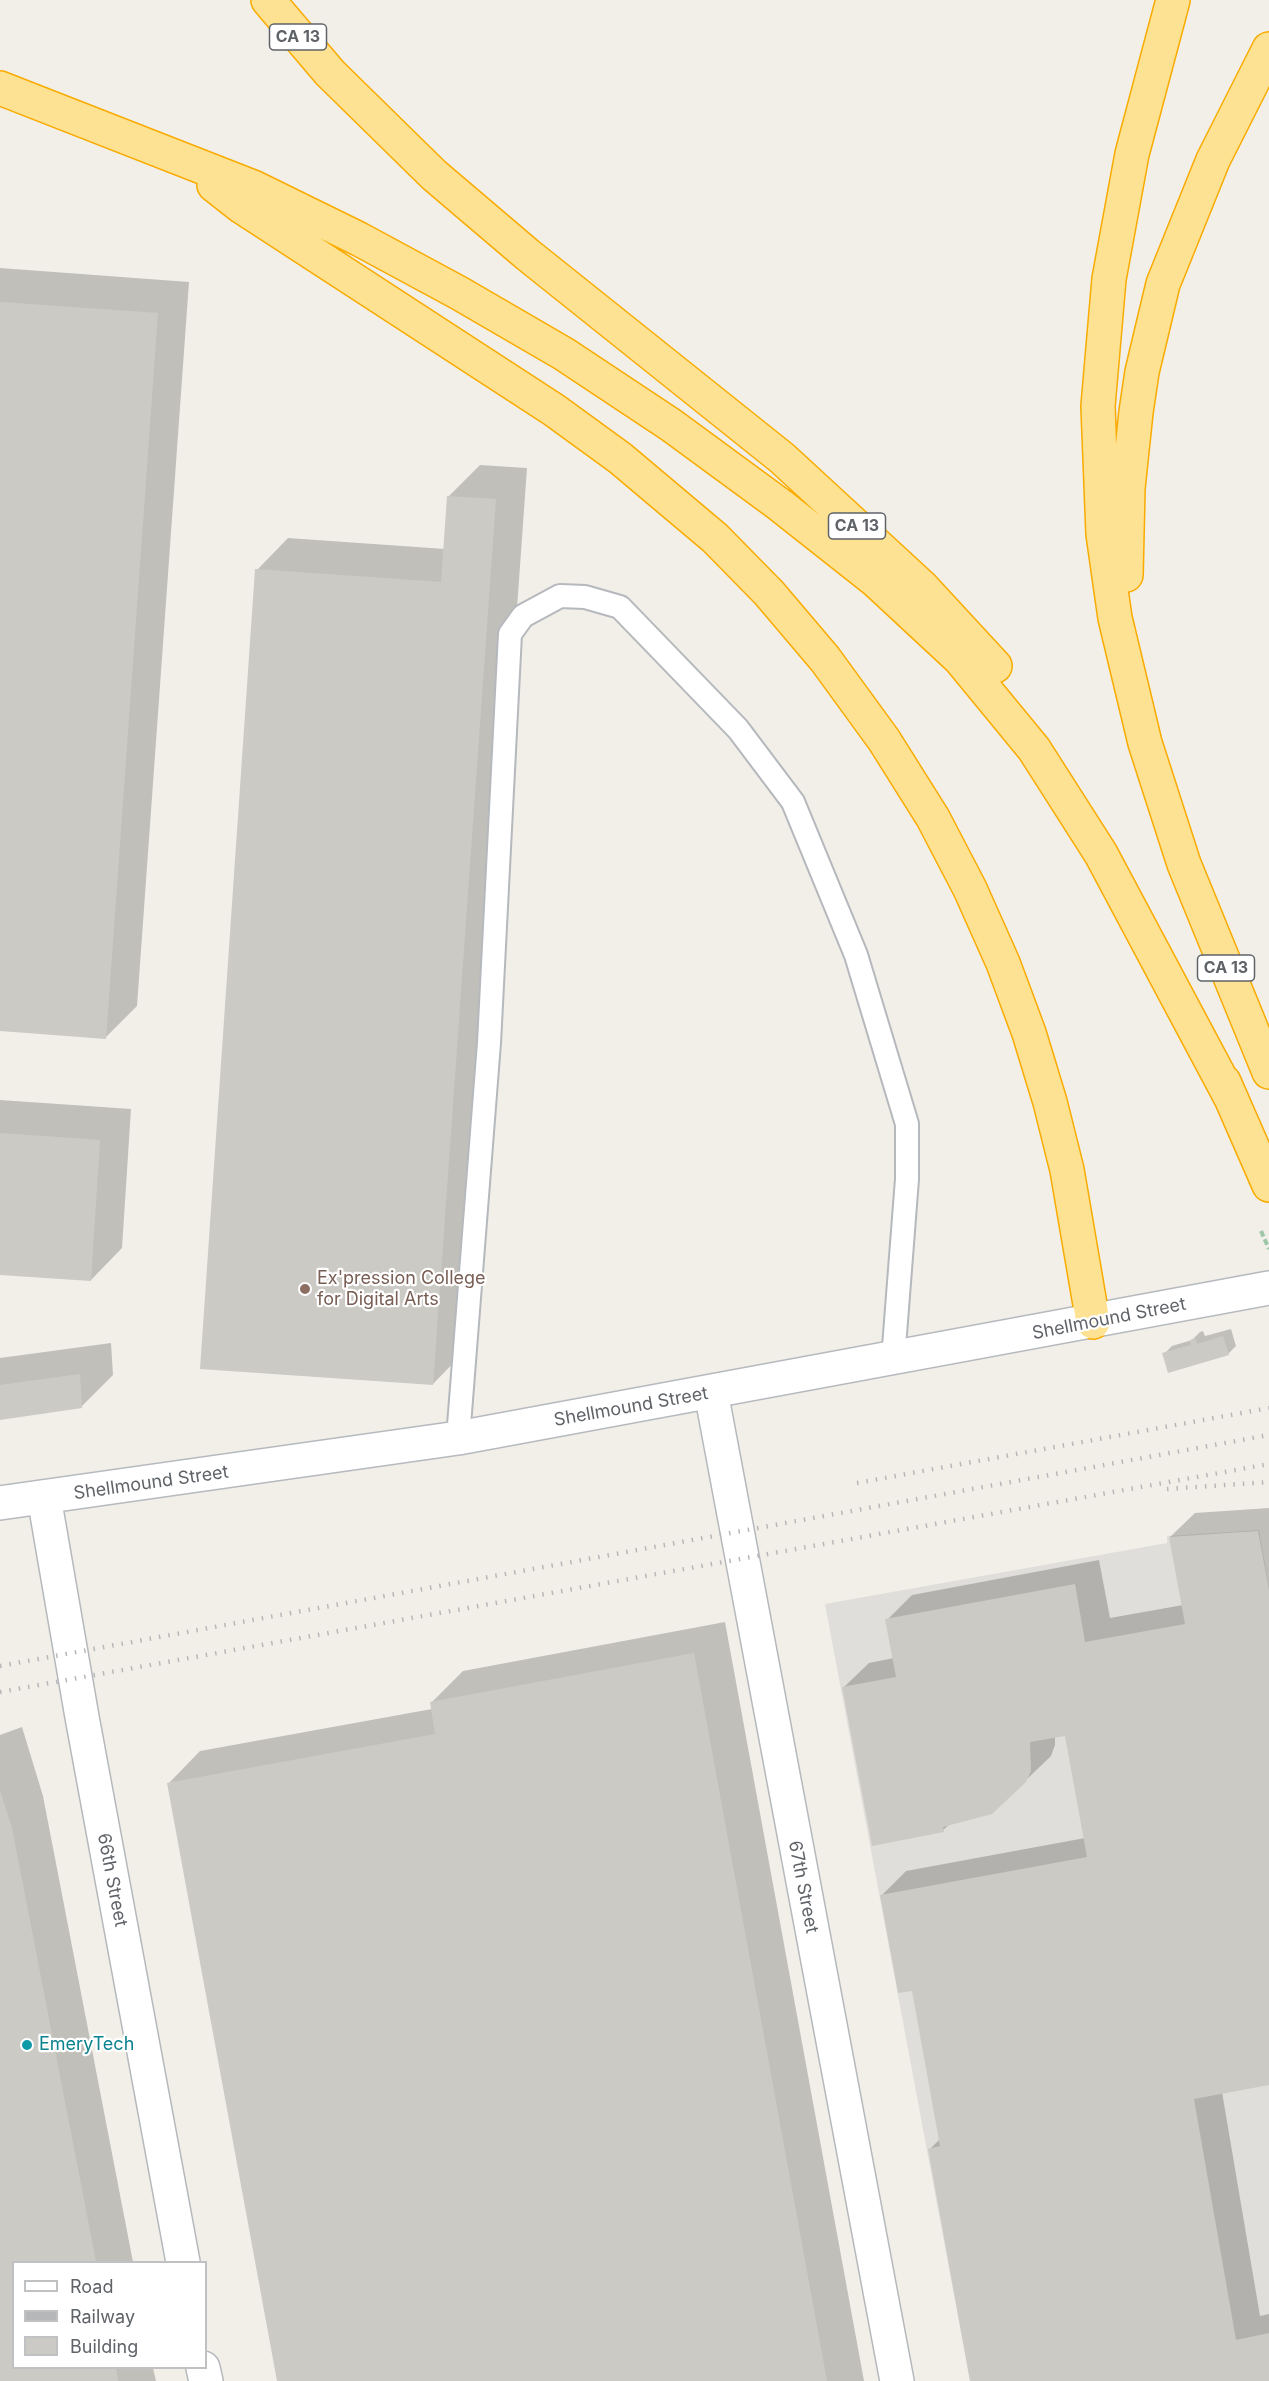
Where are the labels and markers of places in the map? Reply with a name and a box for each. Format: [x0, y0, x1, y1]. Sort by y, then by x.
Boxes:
place label: Ex'pression College for Digital Arts [317, 1268, 486, 1310]
marker: Ex'pression College for Digital Arts [298, 1282, 312, 1296]
place label: EmeryTech [39, 2034, 134, 2056]
marker: EmeryTech [20, 2038, 34, 2052]

